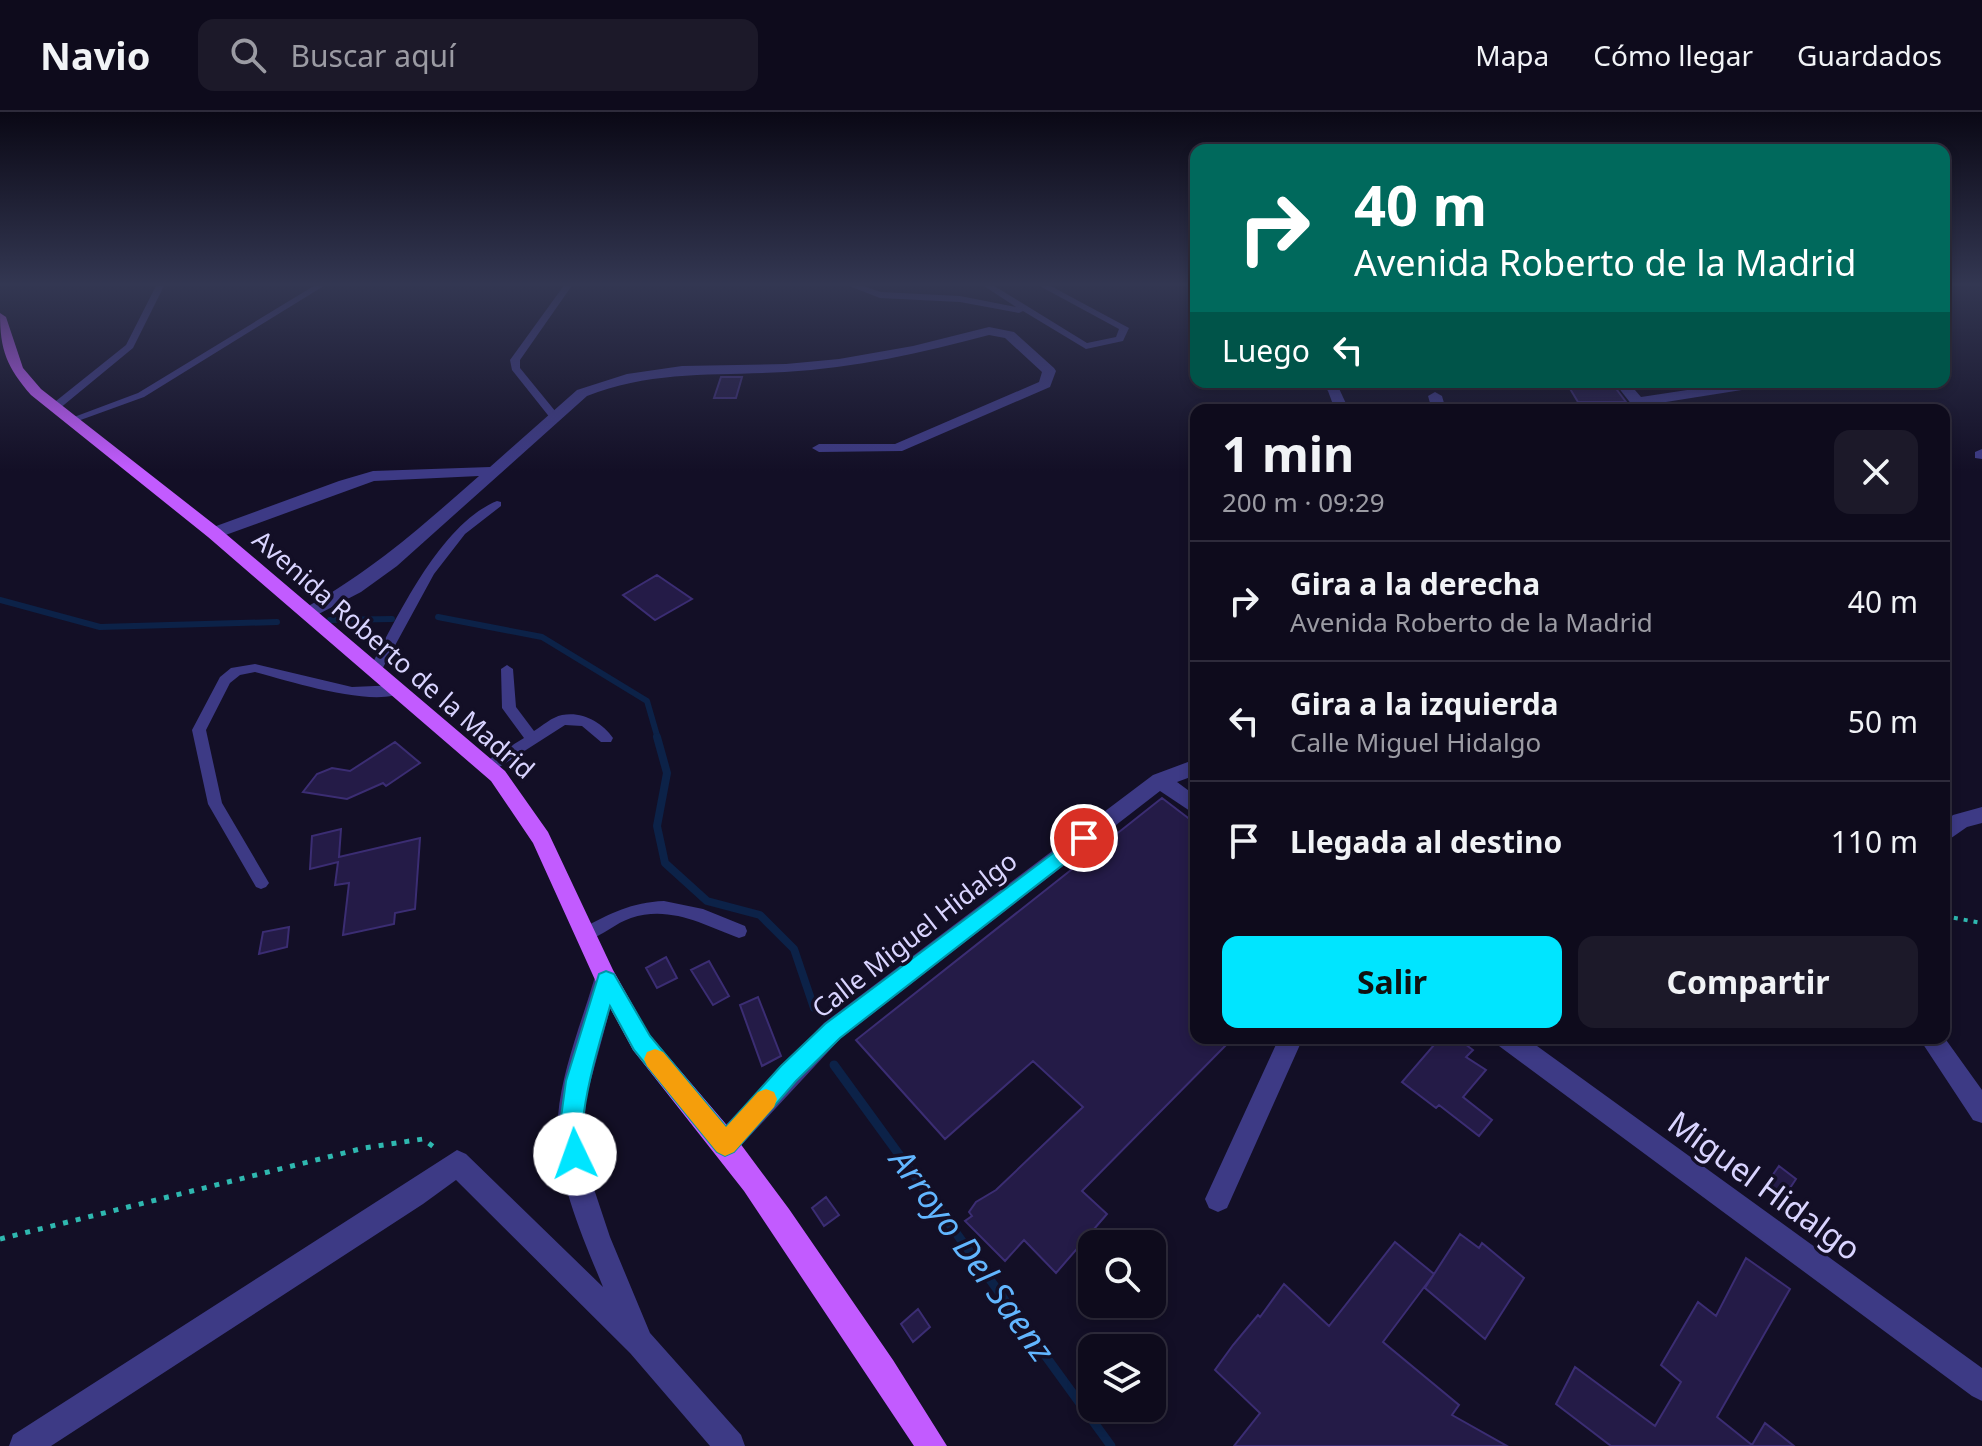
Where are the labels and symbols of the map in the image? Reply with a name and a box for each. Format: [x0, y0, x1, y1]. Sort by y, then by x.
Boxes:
street label: Avenida Roberto de la Madrid [245, 521, 543, 787]
pin [1050, 804, 1118, 872]
street label: Calle Miguel Hidalgo [804, 842, 1024, 1026]
street label: Miguel Hidalgo [1660, 1101, 1870, 1269]
position arrow [533, 1112, 617, 1196]
water label: Arroyo Del Saenz [879, 1137, 1066, 1371]

